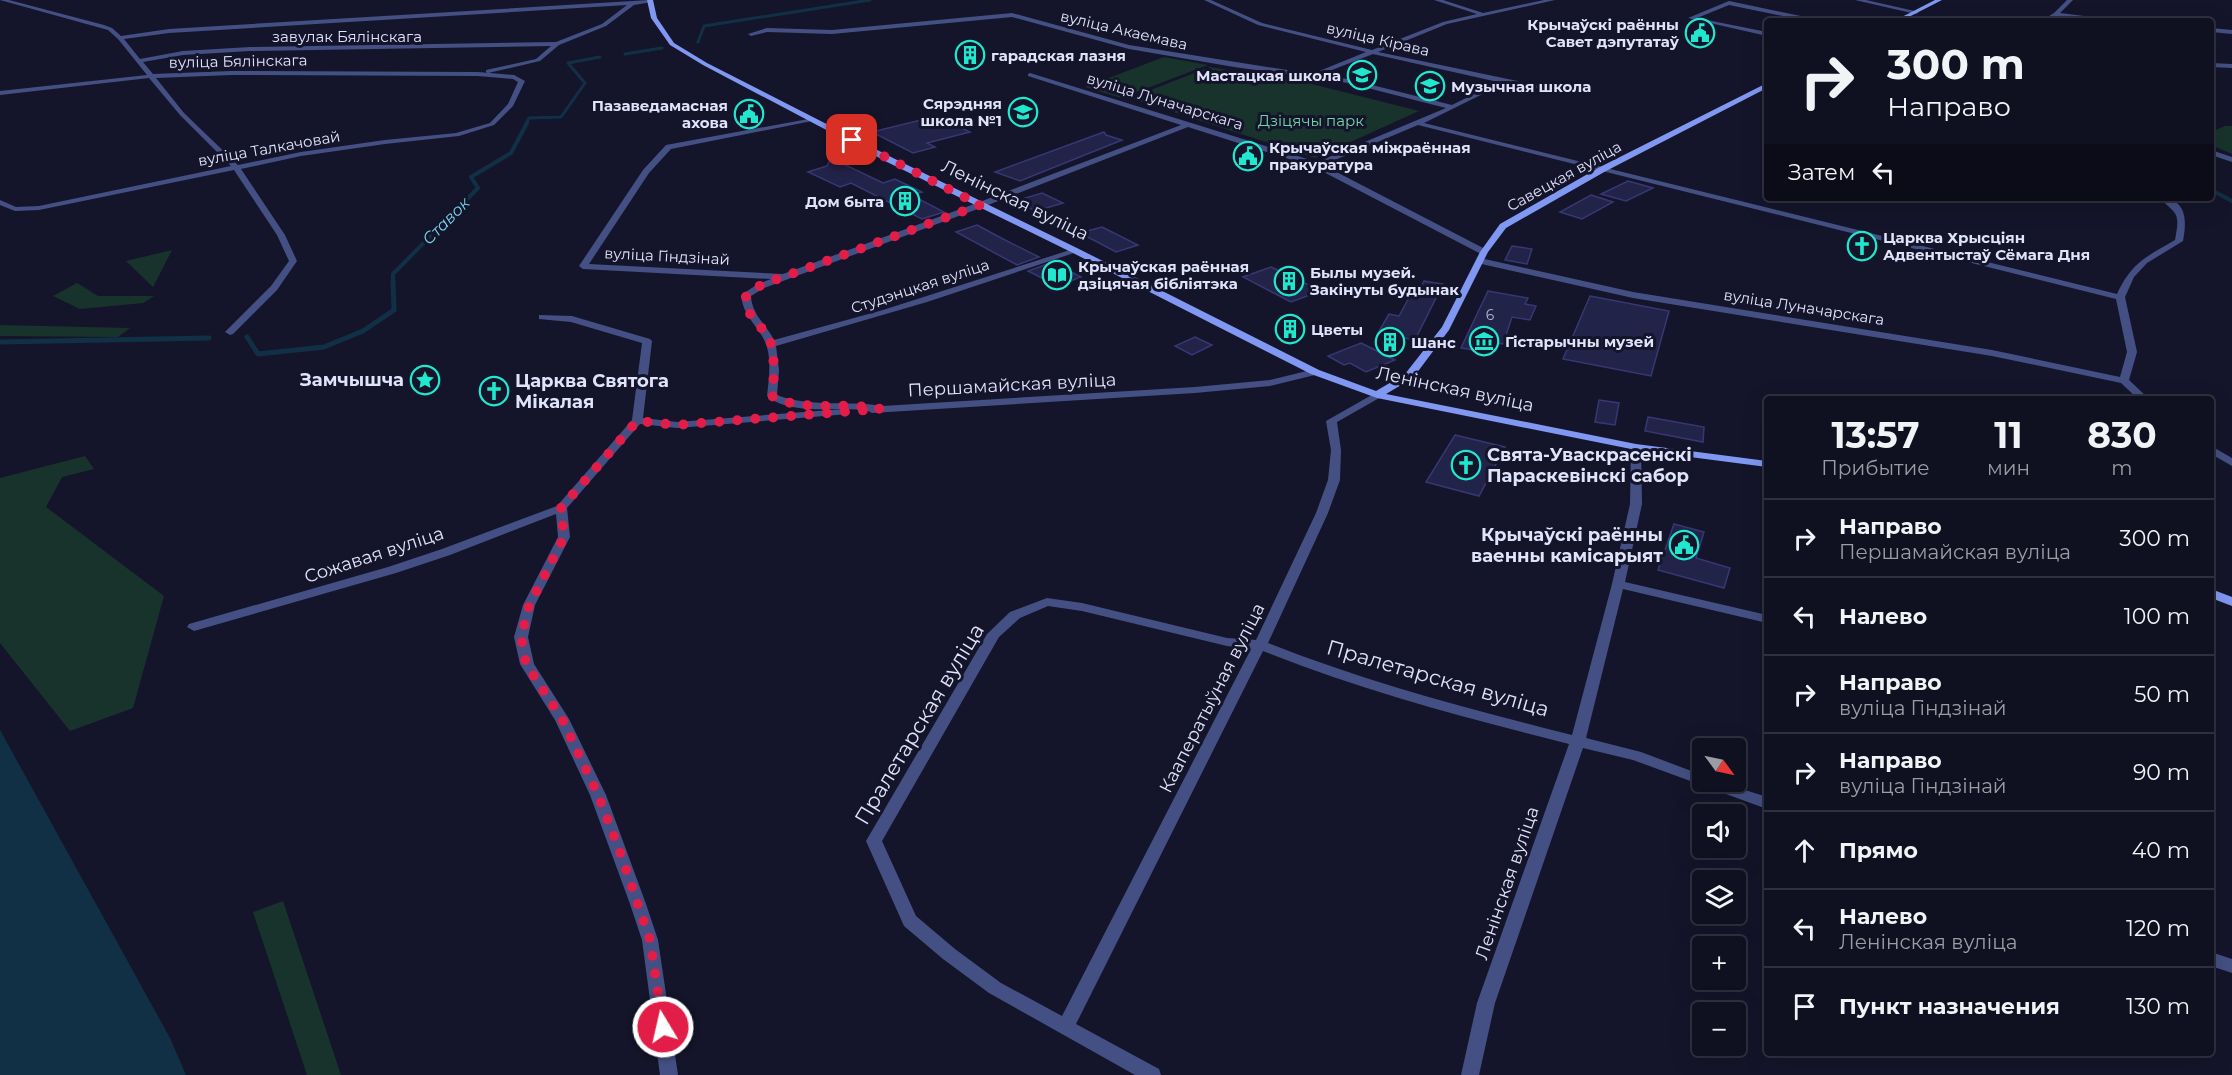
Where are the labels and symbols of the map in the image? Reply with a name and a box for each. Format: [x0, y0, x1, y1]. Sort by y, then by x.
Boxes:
street label: вуліца Акаемава [1059, 6, 1189, 54]
place label: Крычаўскі раённы Савет дэпутатаў [1527, 15, 1680, 51]
public building icon: Крычаўскі раённы Савет дэпутатаў [1684, 17, 1716, 49]
street label: вуліца Кірава [1325, 18, 1431, 60]
street label: завулак Бялінскага [272, 27, 422, 46]
building icon: гарадская лазня [954, 39, 986, 71]
place label: гарадская лазня [991, 46, 1126, 65]
street label: вуліца Бялінскага [169, 50, 307, 72]
school or university icon: Мастацкая школа [1346, 59, 1378, 91]
place label: Мастацкая школа [1196, 66, 1341, 85]
street label: вуліца Луначарскага [1085, 68, 1245, 134]
school or university icon: Музычная школа [1414, 70, 1446, 102]
place label: Музычная школа [1451, 77, 1591, 96]
place label: Сярэдняя школа №1 [921, 94, 1002, 130]
place label: Пазаведамасная ахова [592, 96, 728, 132]
school or university icon: Сярэдняя школа №1 [1007, 96, 1039, 128]
public building icon: Пазаведамасная ахова [733, 98, 765, 130]
park label: Дзіцячы парк [1258, 111, 1364, 130]
pin [826, 114, 877, 165]
street label: вуліца Талкачовай [196, 126, 342, 170]
street label: Савецкая вуліца [1503, 137, 1625, 215]
place label: Крычаўская міжраённая пракуратура [1269, 138, 1471, 174]
public building icon: Крычаўская міжраённая пракуратура [1232, 140, 1264, 172]
street label: Ленінская вуліца [938, 155, 1092, 245]
building icon: Дом быта [889, 185, 921, 217]
place label: Дом быта [805, 192, 884, 211]
water label: Ставок [418, 193, 474, 249]
place label: Царква Хрысціян Адвентыстаў Сёмага Дня [1883, 228, 2090, 264]
church icon: Царква Хрысціян Адвентыстаў Сёмага Дня [1846, 230, 1878, 262]
street label: вуліца Гіндзінай [604, 243, 730, 269]
street label: Студэнцкая вуліца [848, 255, 992, 317]
place label: Крычаўская раённая дзіцячая бібліятэка [1078, 257, 1249, 293]
library icon: Крычаўская раённая дзіцячая бібліятэка [1041, 259, 1073, 291]
place label: Былы музей. Закінуты будынак [1309, 263, 1459, 299]
building icon: Былы музей. Закінуты будынак [1273, 265, 1305, 297]
street label: вуліца Луначарскага [1722, 285, 1886, 329]
house number: 6 [1486, 306, 1495, 324]
building icon: Цветы [1274, 313, 1306, 345]
place label: Цветы [1311, 320, 1363, 339]
museum icon: Гістарычны музей [1468, 325, 1500, 357]
building icon: Шанс [1374, 326, 1406, 358]
place label: Гістарычны музей [1505, 332, 1654, 351]
place label: Шанс [1411, 333, 1456, 352]
street label: Ленінская вуліца [1374, 362, 1536, 416]
place icon: Замчышча [409, 364, 441, 396]
place label: Замчышча [299, 369, 404, 391]
street label: Першамайская вуліца [907, 369, 1117, 401]
place label: Царква Святога Мікалая [515, 370, 669, 413]
church icon: Царква Святога Мікалая [478, 375, 510, 407]
place label: Свята-Уваскрасенскі Параскевінскі сабор [1487, 444, 1692, 487]
church icon: Свята-Уваскрасенскі Параскевінскі сабор [1450, 449, 1482, 481]
street label: Сожавая вуліца [301, 522, 447, 588]
place label: Крычаўскі раённы ваенны камісарыят [1471, 524, 1663, 567]
public building icon: Крычаўскі раённы ваенны камісарыят [1668, 529, 1700, 561]
street label: Кааператыўная вуліца [1155, 599, 1269, 797]
street label: Пралетарская вуліца [849, 619, 989, 829]
street label: Пралетарская вуліца [1324, 634, 1552, 722]
north arrow [1692, 738, 1746, 792]
street label: Ленінская вуліца [1470, 803, 1544, 963]
position arrow [631, 995, 695, 1059]

